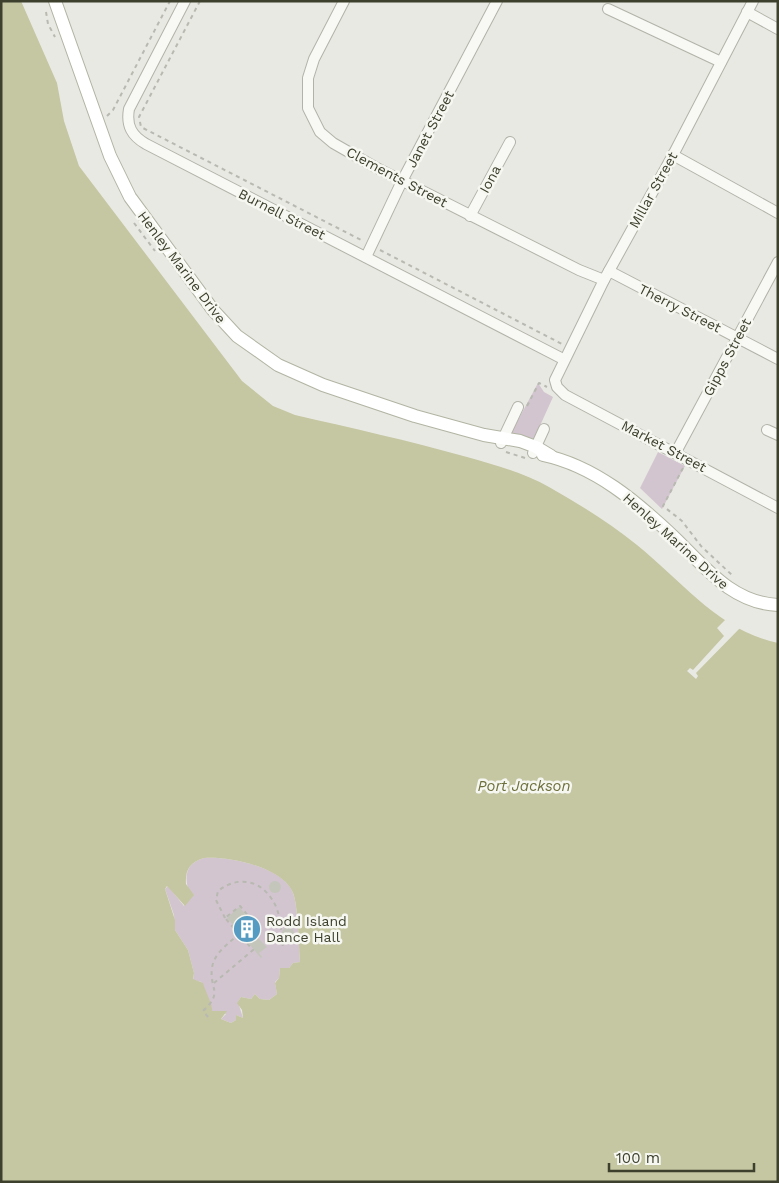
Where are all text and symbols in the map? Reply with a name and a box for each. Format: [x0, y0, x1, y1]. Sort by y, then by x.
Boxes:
street label: Janet Street [403, 88, 457, 170]
street label: Clements Street [344, 144, 450, 210]
street label: Millar Street [626, 149, 681, 231]
street label: Iona [476, 162, 504, 196]
street label: Burnell Street [236, 185, 328, 243]
street label: Henley Marine Drive [135, 208, 229, 326]
street label: Therry Street [636, 280, 724, 336]
street label: Gipps Street [700, 315, 754, 399]
street label: Market Street [619, 417, 709, 475]
street label: Henley Marine Drive [620, 490, 732, 592]
water label: Port Jackson [478, 777, 570, 795]
place label: Rodd Island Dance Hall [266, 913, 347, 945]
building icon: Rodd Island Dance Hall [232, 914, 262, 944]
scale bar [609, 1140, 754, 1172]
text: 100 m [616, 1149, 660, 1167]

